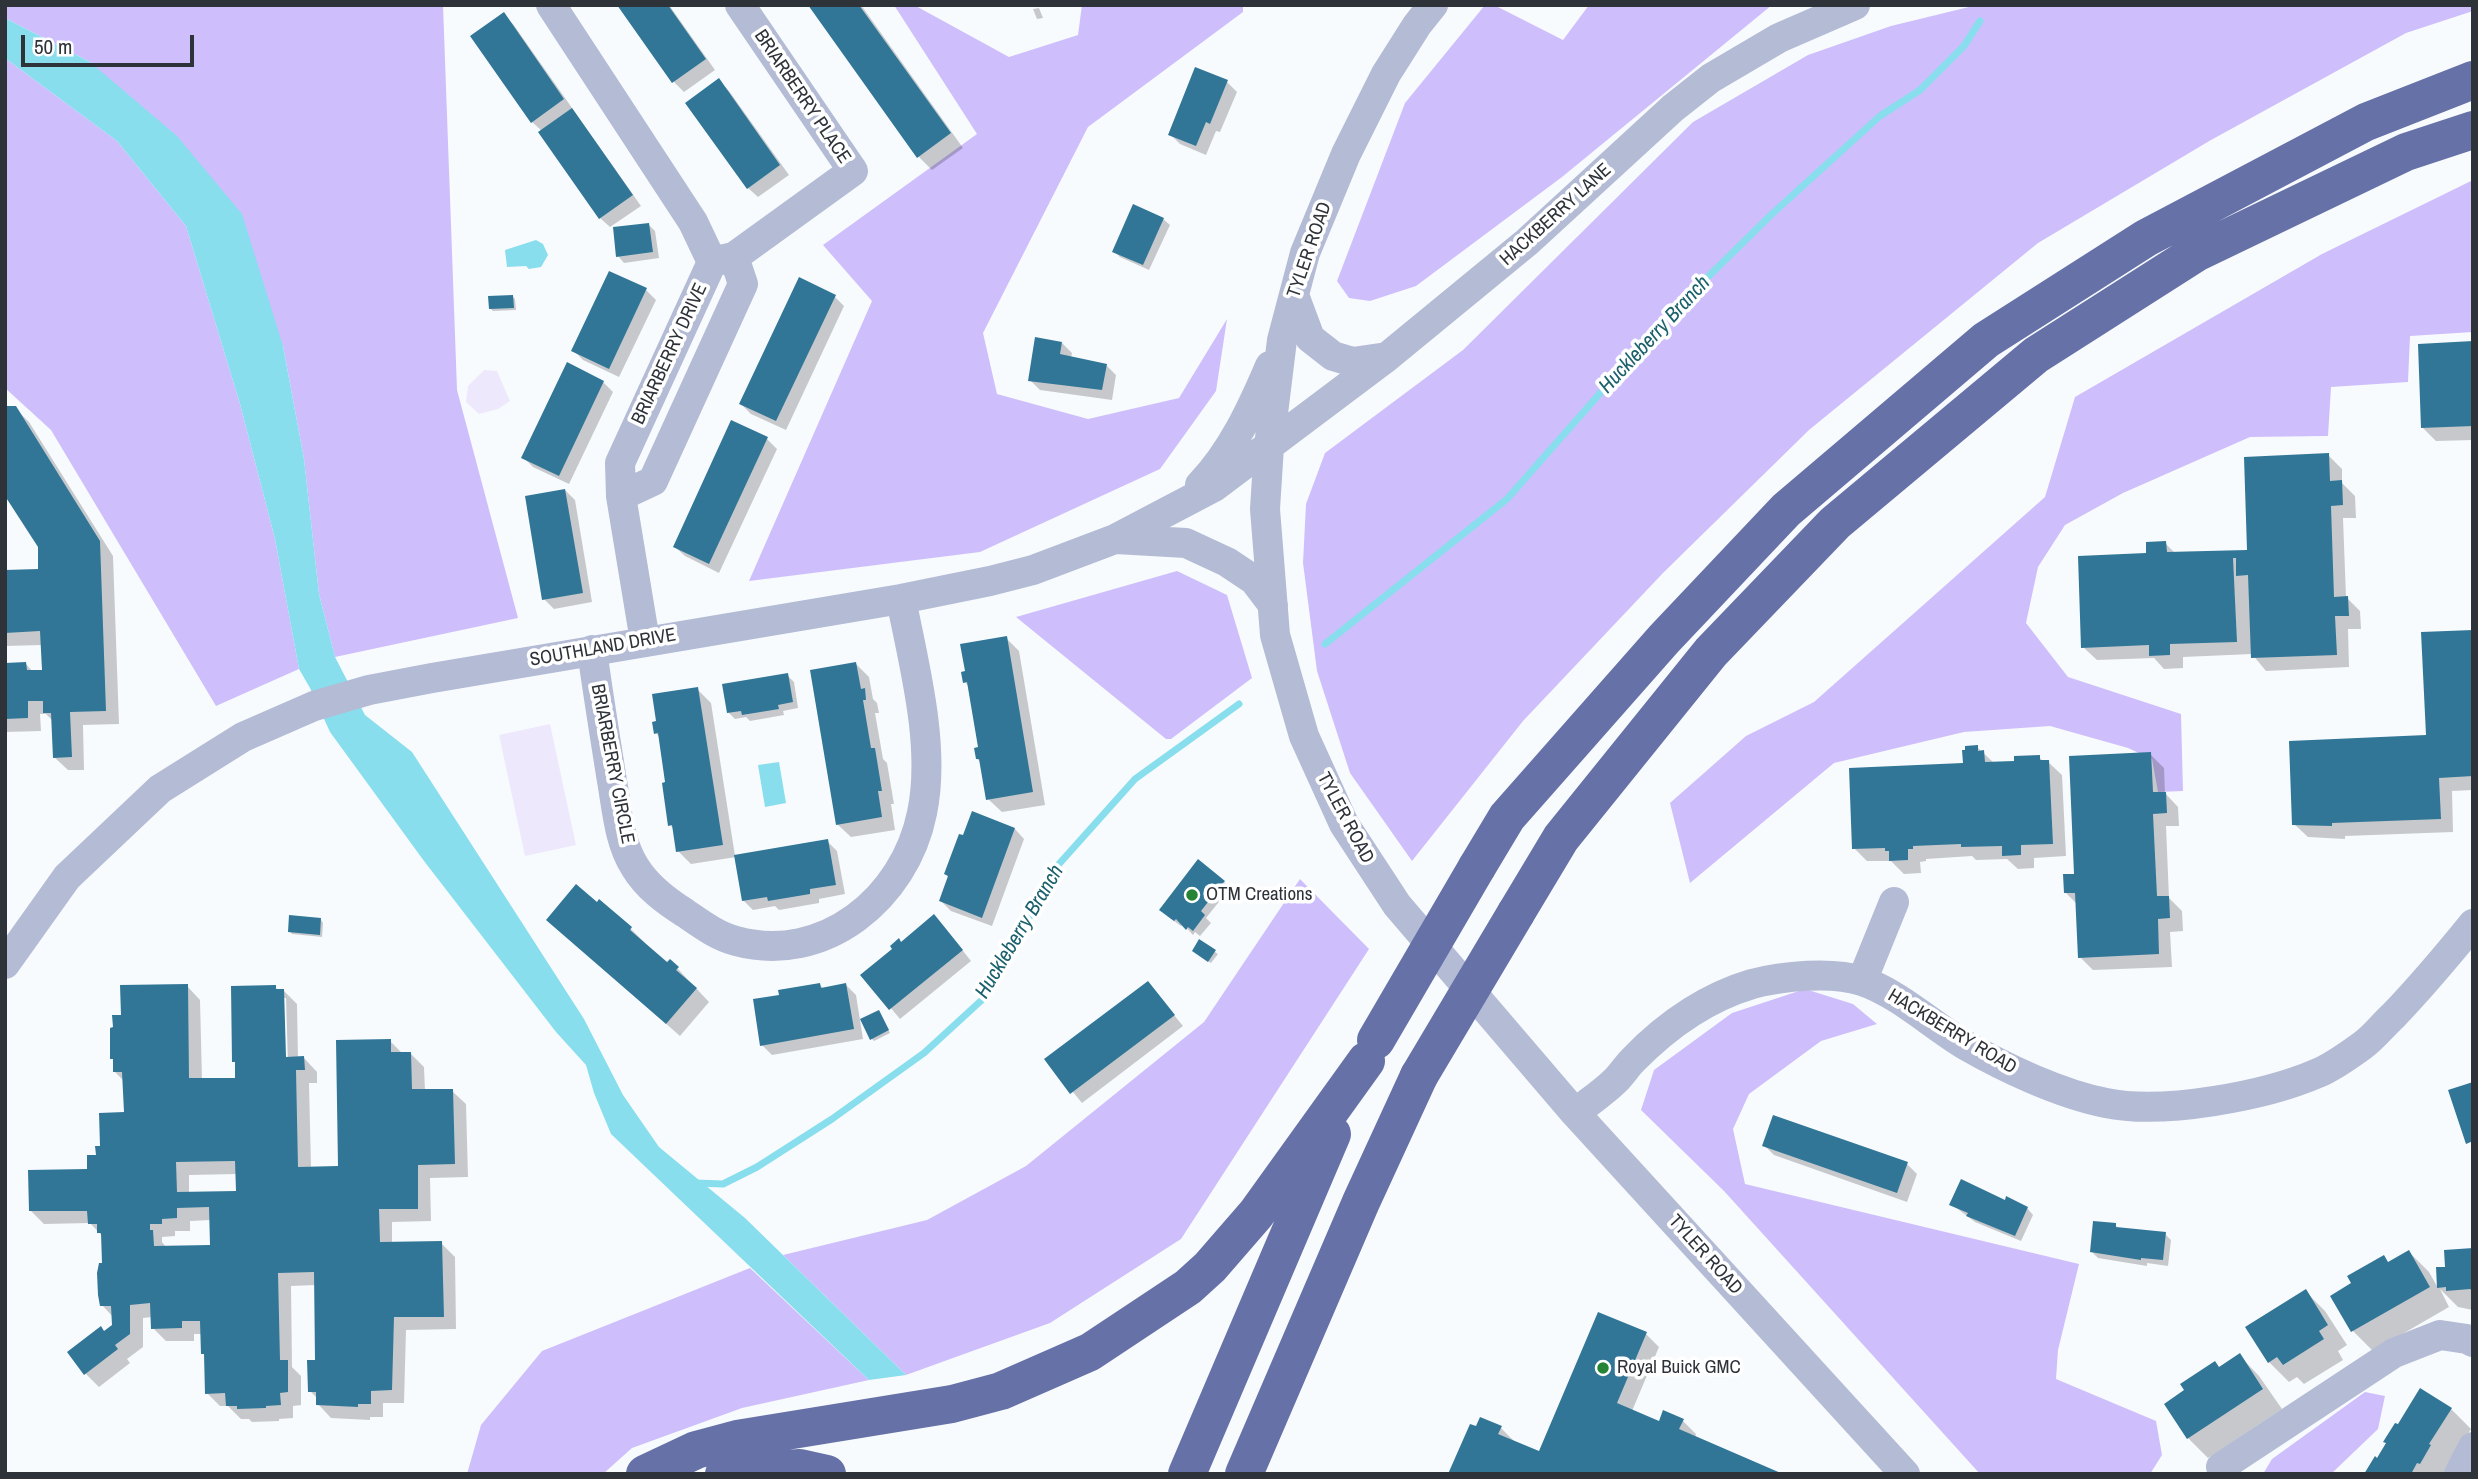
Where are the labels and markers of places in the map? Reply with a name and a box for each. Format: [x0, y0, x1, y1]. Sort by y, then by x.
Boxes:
place label: OTM Creations [1206, 884, 1312, 906]
marker: OTM Creations [1184, 887, 1200, 903]
place label: Royal Buick GMC [1617, 1357, 1741, 1379]
marker: Royal Buick GMC [1595, 1360, 1611, 1376]

